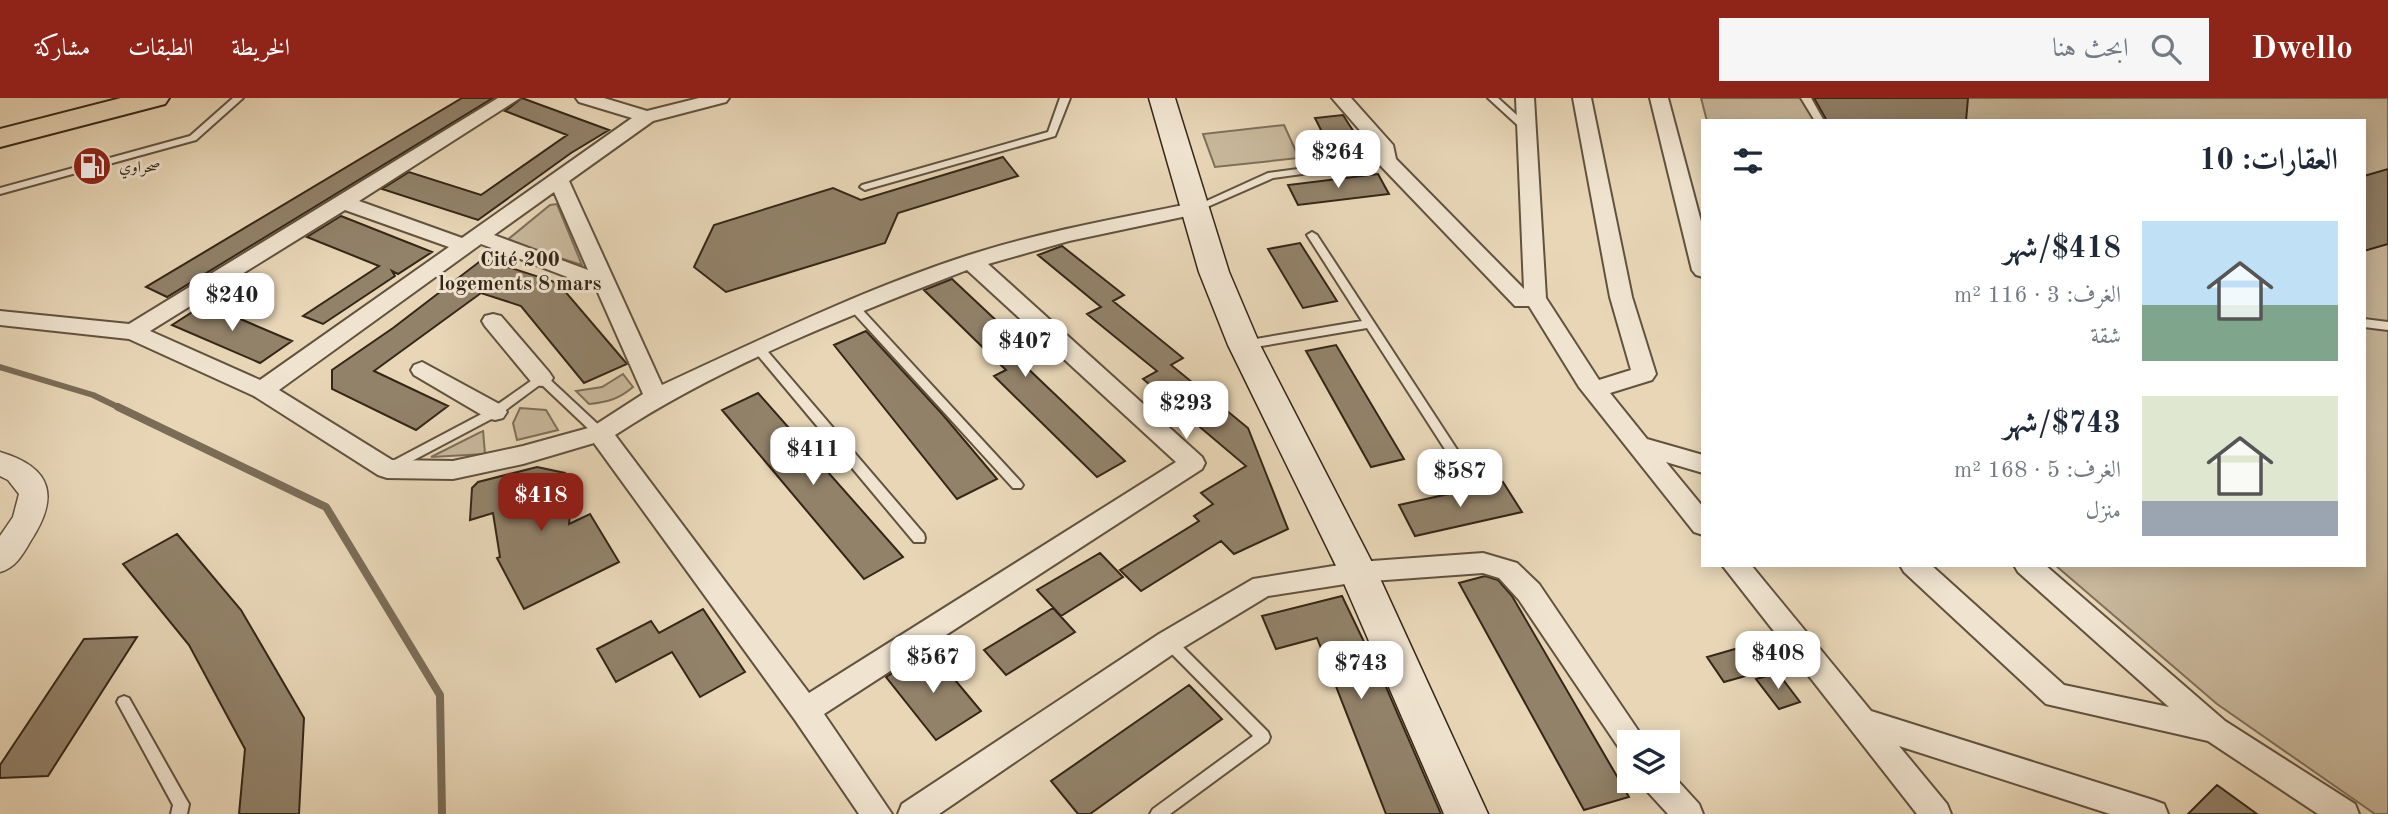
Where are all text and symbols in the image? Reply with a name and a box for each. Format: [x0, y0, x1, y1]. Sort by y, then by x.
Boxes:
search box [1719, 18, 2209, 81]
icon: search [2147, 30, 2185, 68]
text: Dwello [2251, 33, 2353, 66]
text: ابحث هنا [2052, 36, 2129, 62]
text: مشاركة [35, 37, 90, 61]
text: الطبقات [128, 37, 194, 61]
text: الخريطة [232, 37, 290, 61]
pin: $264 [1297, 130, 1379, 190]
text: $264 [1311, 141, 1365, 164]
icon: filters [1729, 142, 1767, 180]
fuel station icon: صحراوي [71, 145, 113, 187]
text: العقارات: 10 [2199, 146, 2338, 176]
place label: صحراوي [119, 160, 160, 179]
text: $418/شهر [2003, 234, 2121, 264]
icon: home [2198, 249, 2282, 333]
district label: Cité 200 logements 8 mars [438, 250, 602, 295]
pin: $240 [191, 274, 273, 333]
text: $240 [205, 284, 259, 307]
text: الغرف: 3 · 116 m² [1954, 284, 2121, 307]
pin: $407 [984, 320, 1066, 379]
text: شقة [2091, 325, 2121, 348]
text: $407 [998, 330, 1052, 353]
pin: $293 [1145, 382, 1227, 441]
text: $293 [1159, 392, 1213, 415]
text: $743/شهر [2003, 409, 2121, 439]
icon: home [2198, 424, 2282, 508]
pin: $411 [772, 428, 854, 487]
text: $411 [786, 438, 840, 461]
pin: $587 [1419, 450, 1501, 509]
text: الغرف: 5 · 168 m² [1954, 459, 2121, 482]
text: $587 [1433, 460, 1487, 483]
pin: $418 [500, 474, 582, 533]
text: $418 [514, 484, 568, 507]
text: منزل [2086, 500, 2121, 523]
pin: $408 [1737, 632, 1819, 691]
pin: $567 [892, 636, 974, 695]
pin: $743 [1320, 642, 1402, 701]
text: $408 [1751, 642, 1805, 665]
text: $567 [906, 646, 960, 669]
text: $743 [1334, 652, 1388, 675]
map controls [1617, 730, 1680, 793]
button: layers [1617, 730, 1680, 793]

